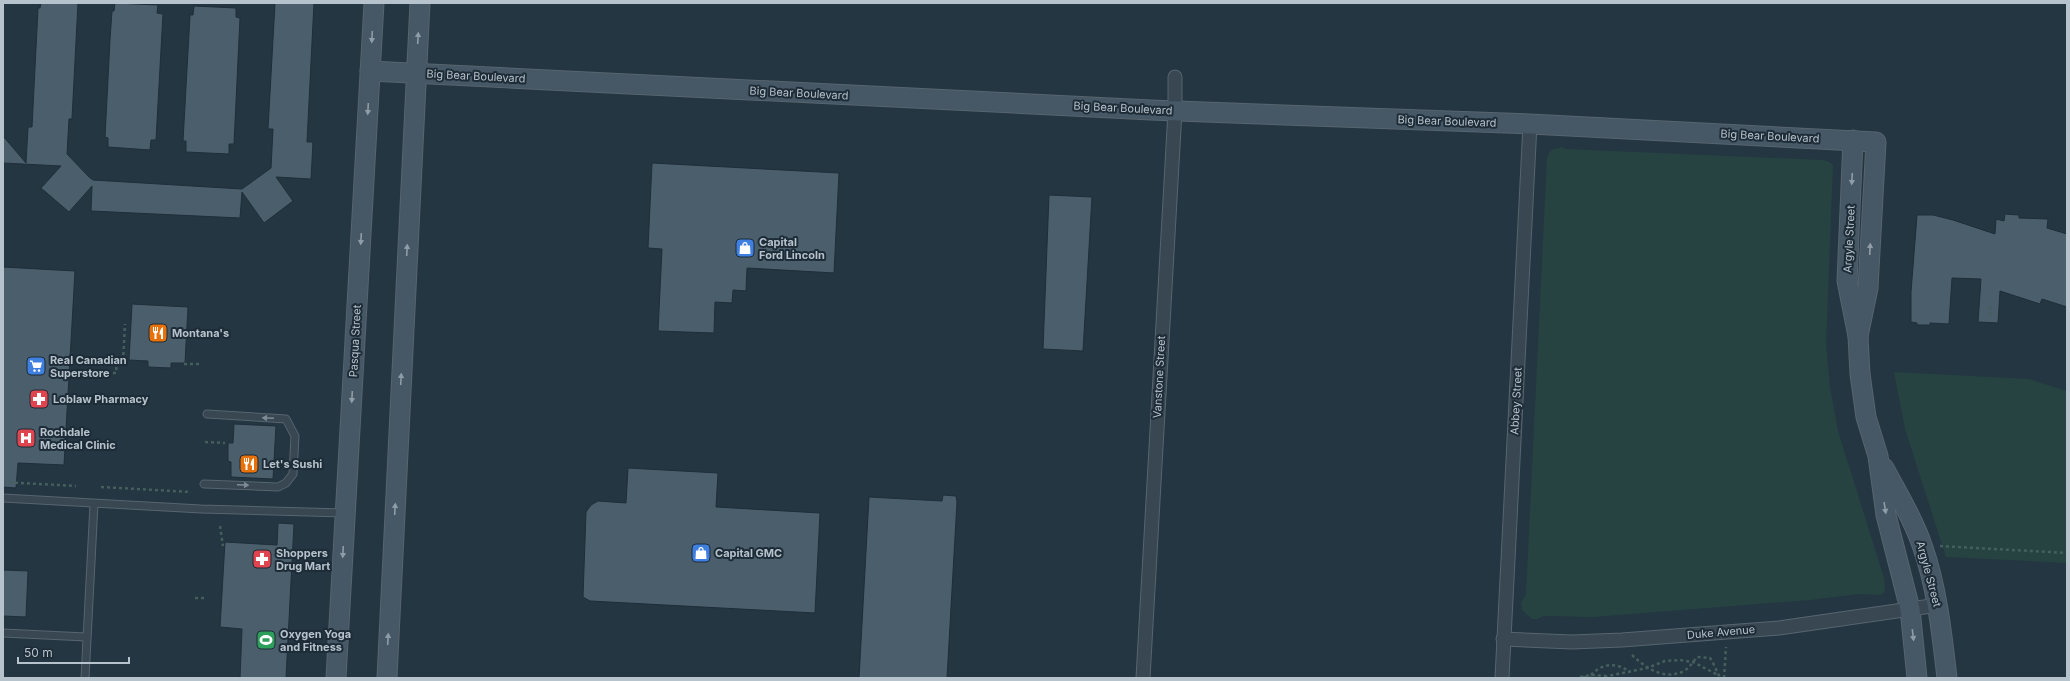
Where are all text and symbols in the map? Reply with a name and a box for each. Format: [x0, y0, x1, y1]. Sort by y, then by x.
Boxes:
one-way arrow [369, 31, 375, 44]
one-way arrow [415, 32, 422, 44]
street label: Big Bear Boulevard [426, 66, 526, 86]
street label: Big Bear Boulevard [749, 83, 849, 103]
street label: Big Bear Boulevard [1073, 98, 1173, 118]
one-way arrow [365, 103, 371, 116]
street label: Big Bear Boulevard [1397, 112, 1497, 130]
street label: Big Bear Boulevard [1720, 126, 1820, 146]
one-way arrow [1848, 173, 1855, 185]
street label: Argyle Street [1840, 204, 1858, 273]
one-way arrow [357, 233, 364, 245]
place label: Capital Ford Lincoln [759, 235, 825, 262]
shop icon: Capital Ford Lincoln [734, 237, 756, 259]
one-way arrow [404, 243, 411, 256]
one-way arrow [1867, 243, 1874, 255]
street label: Pasqua Street [346, 304, 364, 378]
restaurant icon: Montana's [147, 322, 169, 344]
place label: Montana's [172, 326, 229, 340]
street label: Vanstone Street [1150, 335, 1168, 419]
place label: Real Canadian Superstore [50, 353, 127, 380]
supermarket icon: Real Canadian Superstore [25, 355, 47, 377]
street label: Abbey Street [1507, 366, 1525, 435]
one-way arrow [397, 373, 404, 385]
pharmacy icon: Loblaw Pharmacy [28, 388, 50, 410]
one-way arrow [349, 391, 356, 403]
place label: Loblaw Pharmacy [53, 392, 149, 406]
one-way arrow [262, 414, 274, 421]
place label: Rochdale Medical Clinic [40, 425, 116, 452]
hospital icon: Rochdale Medical Clinic [15, 427, 37, 449]
restaurant icon: Let's Sushi [238, 453, 260, 475]
place label: Let's Sushi [263, 457, 322, 471]
one-way arrow [237, 482, 249, 489]
one-way arrow [1882, 502, 1888, 514]
one-way arrow [391, 503, 398, 515]
street label: Argyle Street [1913, 539, 1945, 609]
shop icon: Capital GMC [690, 542, 712, 564]
place label: Shoppers Drug Mart [276, 546, 330, 573]
one-way arrow [340, 546, 347, 558]
place label: Capital GMC [715, 546, 782, 560]
pharmacy icon: Shoppers Drug Mart [251, 548, 273, 570]
street label: Duke Avenue [1686, 622, 1756, 642]
place label: Oxygen Yoga and Fitness [280, 627, 351, 654]
sports icon: Oxygen Yoga and Fitness [255, 629, 277, 651]
one-way arrow [1910, 629, 1916, 641]
one-way arrow [385, 633, 392, 645]
scale bar [18, 639, 129, 665]
text: 50 m [24, 645, 53, 660]

